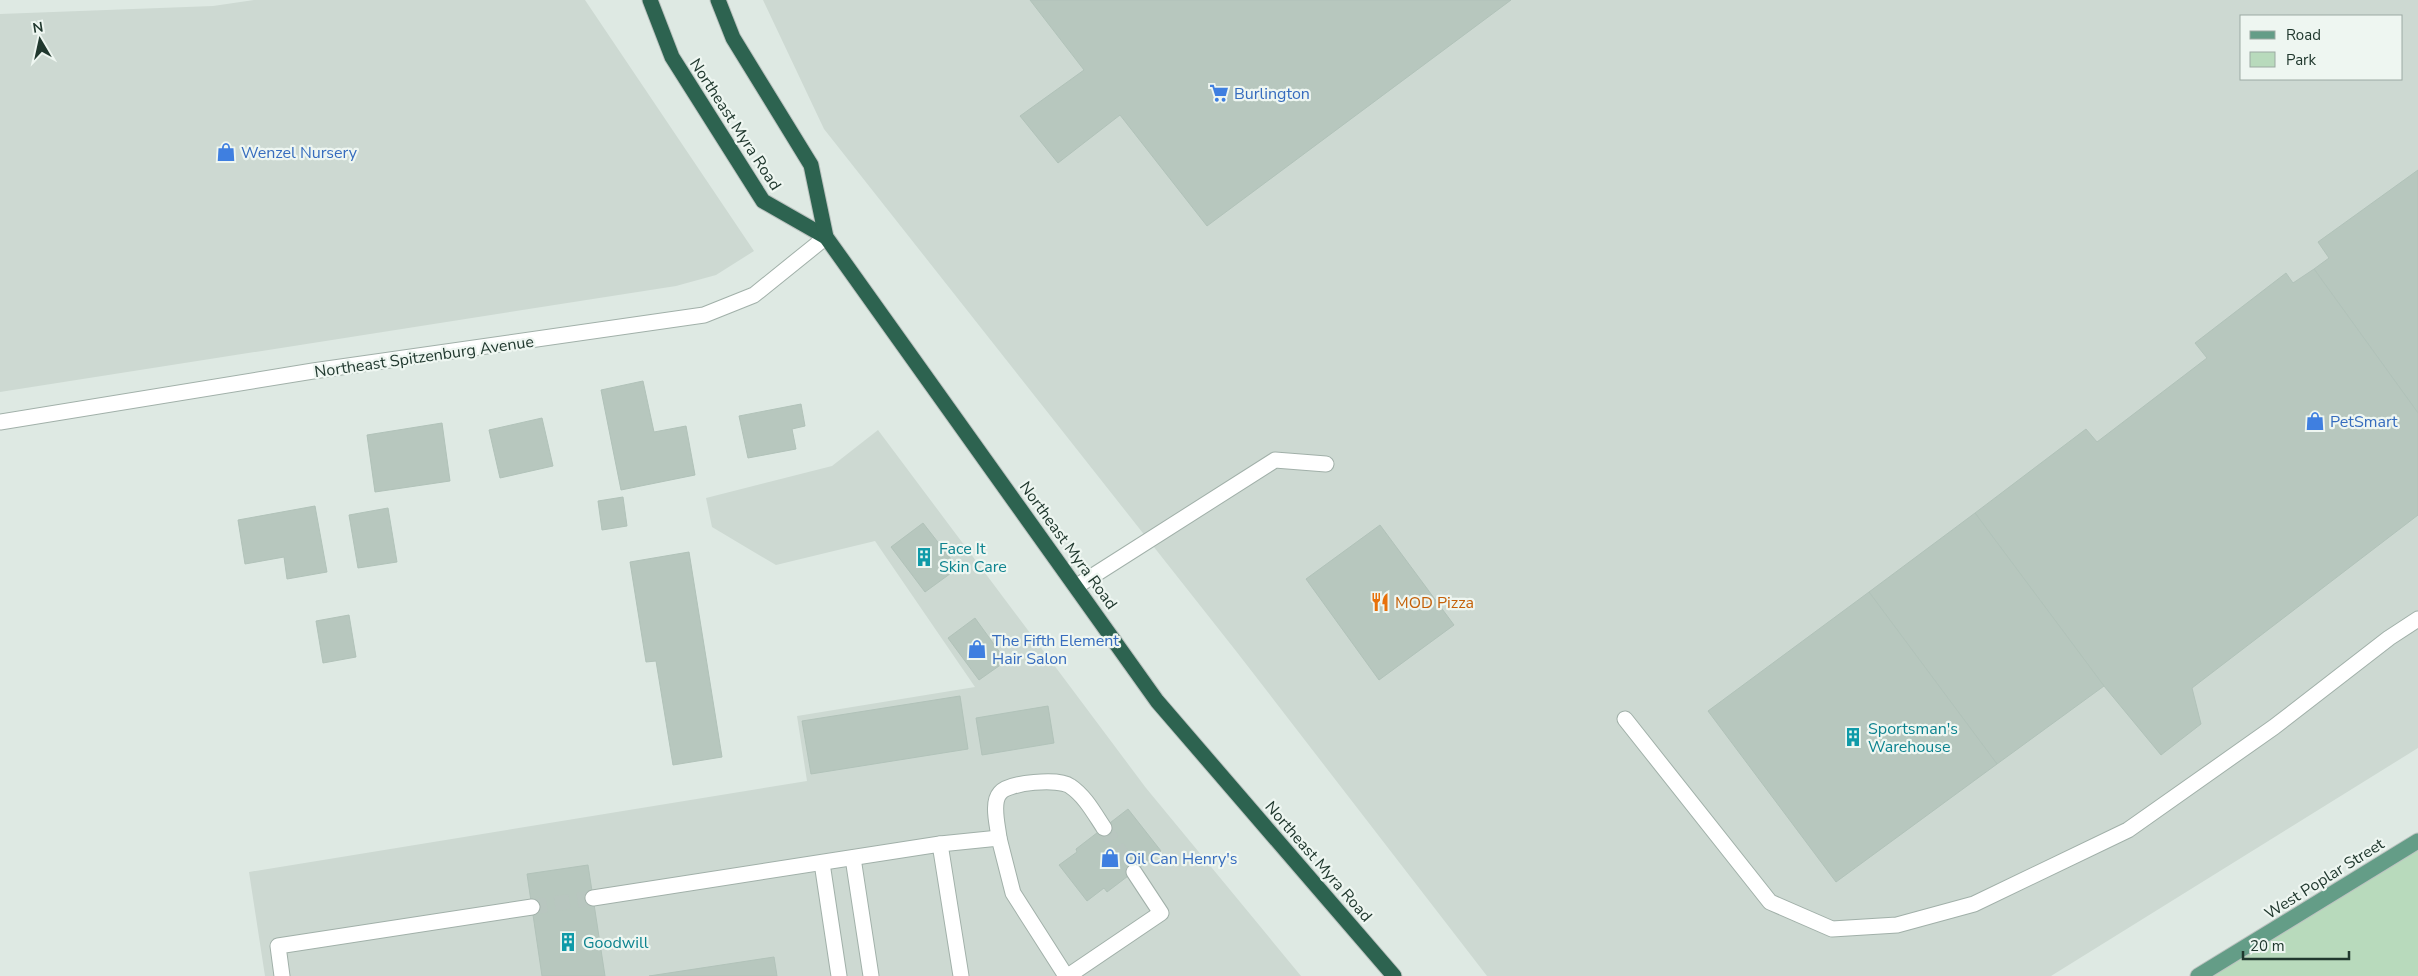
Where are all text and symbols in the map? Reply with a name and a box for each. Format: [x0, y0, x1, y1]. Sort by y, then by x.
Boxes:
north arrow [15, 15, 65, 65]
legend [2240, 15, 2403, 80]
text: N [31, 17, 45, 38]
text: Road [2286, 25, 2321, 45]
text: Park [2286, 50, 2316, 70]
street label: Northeast Myra Road [684, 54, 786, 195]
supermarket icon: Burlington [1208, 82, 1230, 104]
place label: Burlington [1234, 83, 1310, 105]
shop icon: Wenzel Nursery [215, 141, 237, 163]
place label: Wenzel Nursery [241, 142, 358, 164]
street label: Northeast Spitzenburg Avenue [313, 331, 535, 383]
shop icon: PetSmart [2304, 410, 2326, 432]
place label: PetSmart [2330, 411, 2398, 433]
street label: Northeast Myra Road [1014, 477, 1122, 614]
place label: Face It Skin Care [939, 538, 1007, 578]
building icon: Face It Skin Care [913, 546, 935, 568]
restaurant icon: MOD Pizza [1369, 591, 1391, 613]
place label: MOD Pizza [1395, 592, 1474, 614]
place label: The Fifth Element Hair Salon [992, 630, 1119, 670]
shop icon: The Fifth Element Hair Salon [966, 638, 988, 660]
place label: Sportsman's Warehouse [1868, 718, 1958, 758]
building icon: Sportsman's Warehouse [1842, 726, 1864, 748]
street label: Northeast Myra Road [1260, 797, 1377, 927]
street label: West Poplar Street [2261, 833, 2389, 925]
shop icon: Oil Can Henry's [1099, 847, 1121, 869]
place label: Oil Can Henry's [1125, 848, 1237, 870]
scale bar [2243, 928, 2349, 960]
building icon: Goodwill [557, 931, 579, 953]
place label: Goodwill [583, 932, 649, 954]
text: 20 m [2250, 936, 2285, 956]

